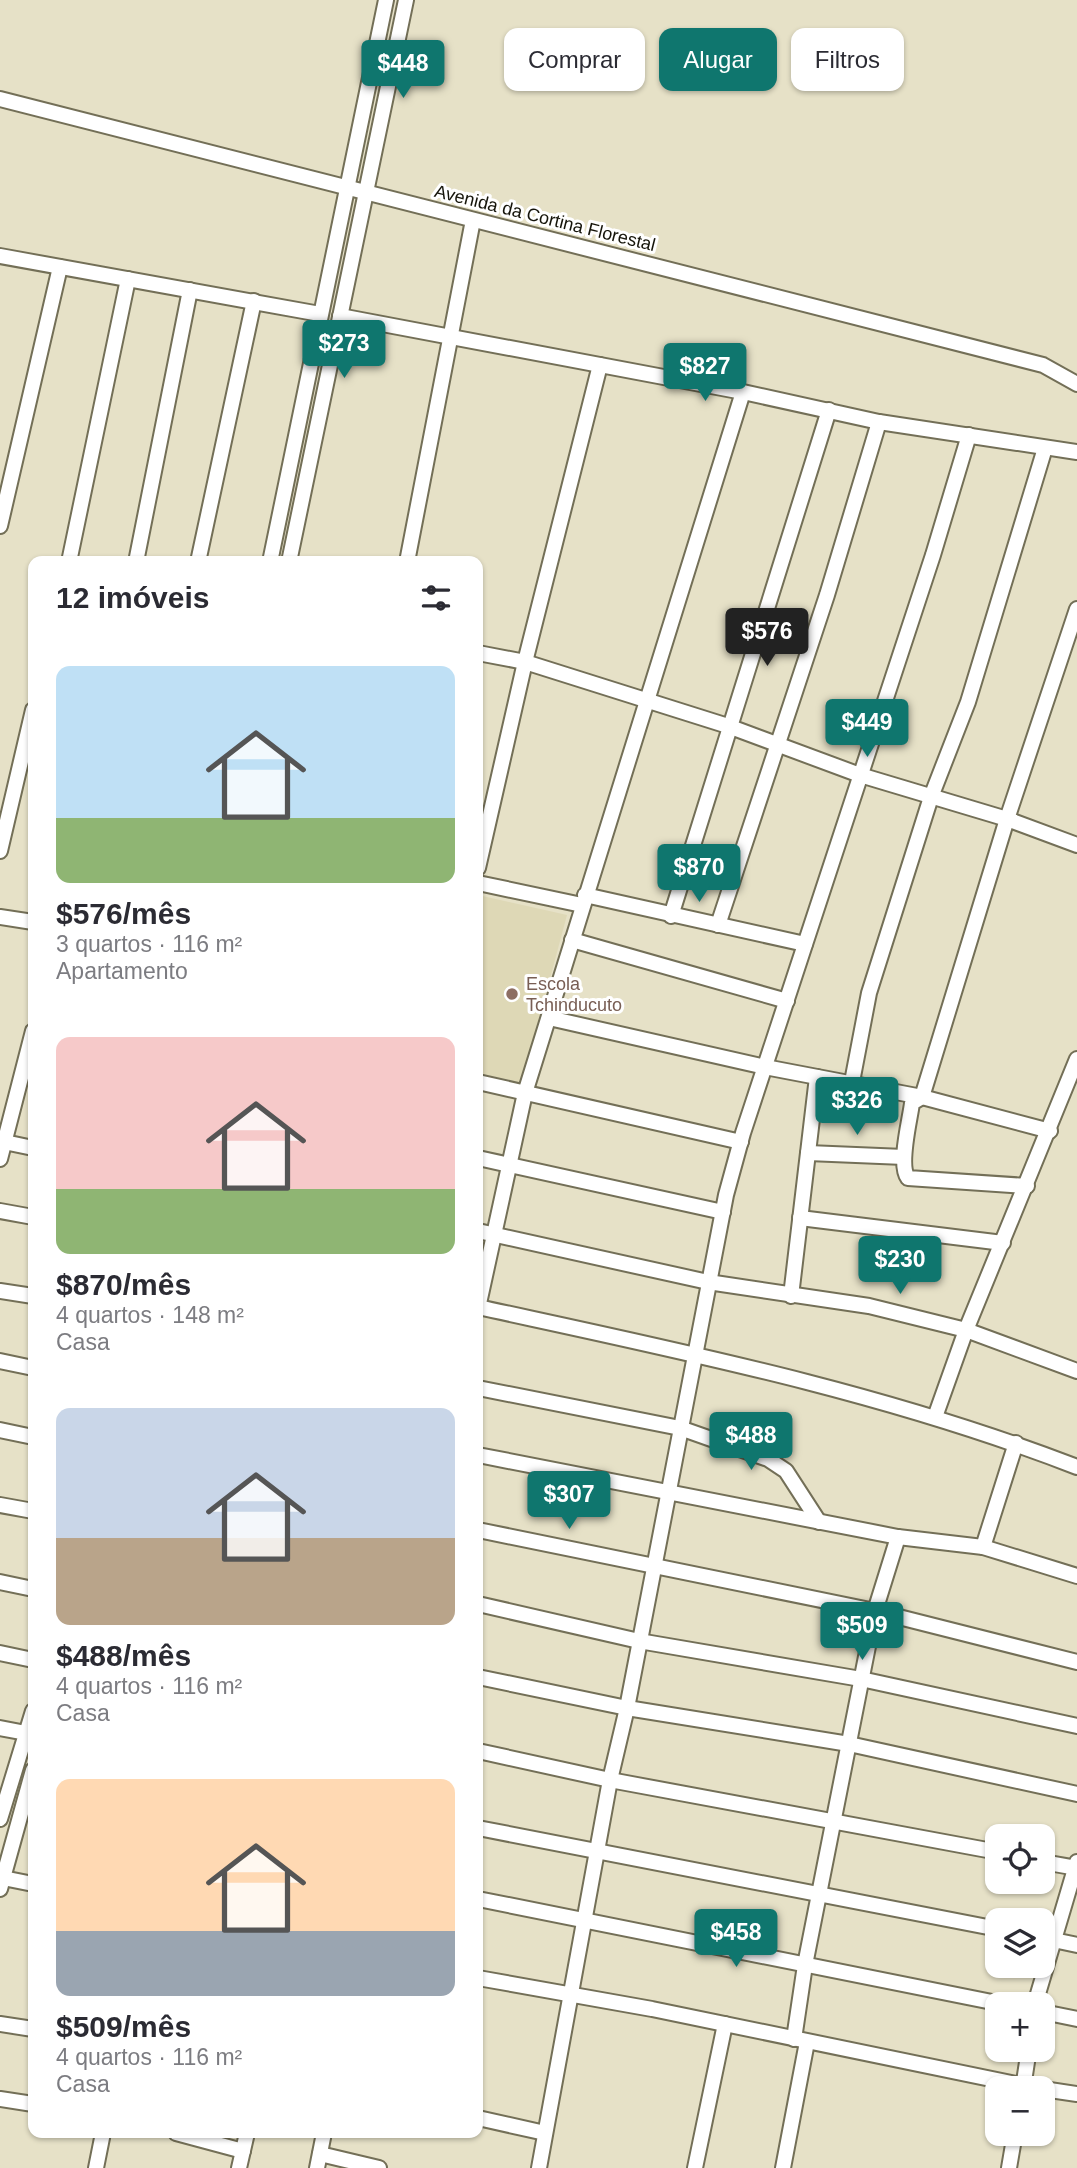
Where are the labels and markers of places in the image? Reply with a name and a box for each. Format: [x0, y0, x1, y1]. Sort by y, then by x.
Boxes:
pin: $448 [362, 41, 444, 100]
pin: $273 [303, 320, 385, 380]
pin: $827 [664, 344, 746, 403]
pin: $576 [726, 608, 808, 668]
pin: $449 [826, 700, 908, 759]
pin: $870 [658, 844, 740, 904]
place label: Escola Tchinducuto [526, 974, 622, 1015]
marker: Escola Tchinducuto [504, 986, 520, 1002]
pin: $326 [816, 1078, 898, 1137]
pin: $230 [859, 1236, 941, 1296]
pin: $488 [710, 1412, 792, 1472]
pin: $307 [528, 1472, 610, 1531]
pin: $509 [821, 1602, 903, 1662]
pin: $458 [695, 1910, 777, 1969]

